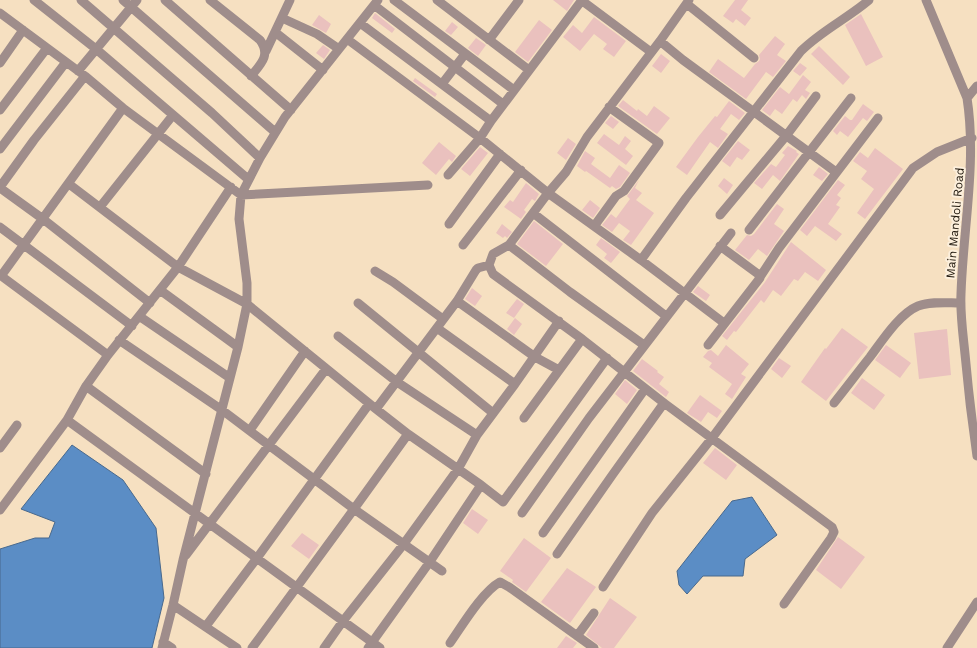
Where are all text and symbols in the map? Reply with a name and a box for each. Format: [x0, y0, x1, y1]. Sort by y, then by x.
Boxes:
street label: Main Mandoli Road [943, 167, 967, 279]

